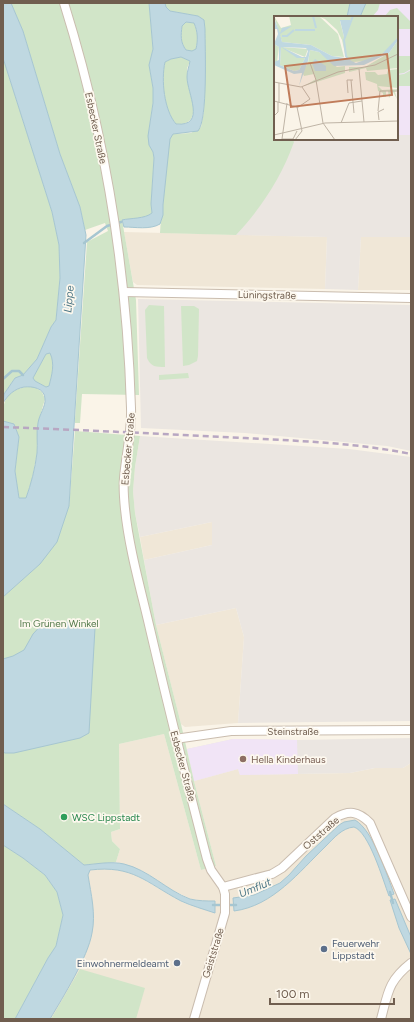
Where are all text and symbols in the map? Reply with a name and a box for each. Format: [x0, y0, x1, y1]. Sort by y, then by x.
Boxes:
inset map [274, 16, 398, 140]
street label: Esbecker Straße [82, 91, 110, 166]
water label: Lippe [61, 285, 77, 313]
street label: Lüningstraße [238, 288, 297, 302]
street label: Esbecker Straße [118, 412, 138, 486]
park label: Im Grünen Winkel [19, 617, 99, 630]
street label: Steinstraße [267, 725, 319, 738]
street label: Esbecker Straße [167, 729, 199, 803]
place label: Hella Kinderhaus [251, 753, 326, 766]
marker: Hella Kinderhaus [238, 754, 248, 764]
place label: WSC Lippstadt [72, 811, 140, 824]
marker: WSC Lippstadt [59, 812, 69, 822]
street label: Oststraße [300, 813, 342, 852]
water label: Umflut [237, 875, 274, 901]
street label: Geiststraße [199, 926, 227, 980]
place label: Feuerwehr Lippstadt [332, 937, 380, 962]
marker: Feuerwehr Lippstadt [319, 944, 329, 954]
place label: Einwohnermeldeamt [77, 957, 169, 970]
marker: Einwohnermeldeamt [172, 958, 182, 968]
scale bar [270, 980, 394, 1006]
text: 100 m [276, 987, 310, 1001]

